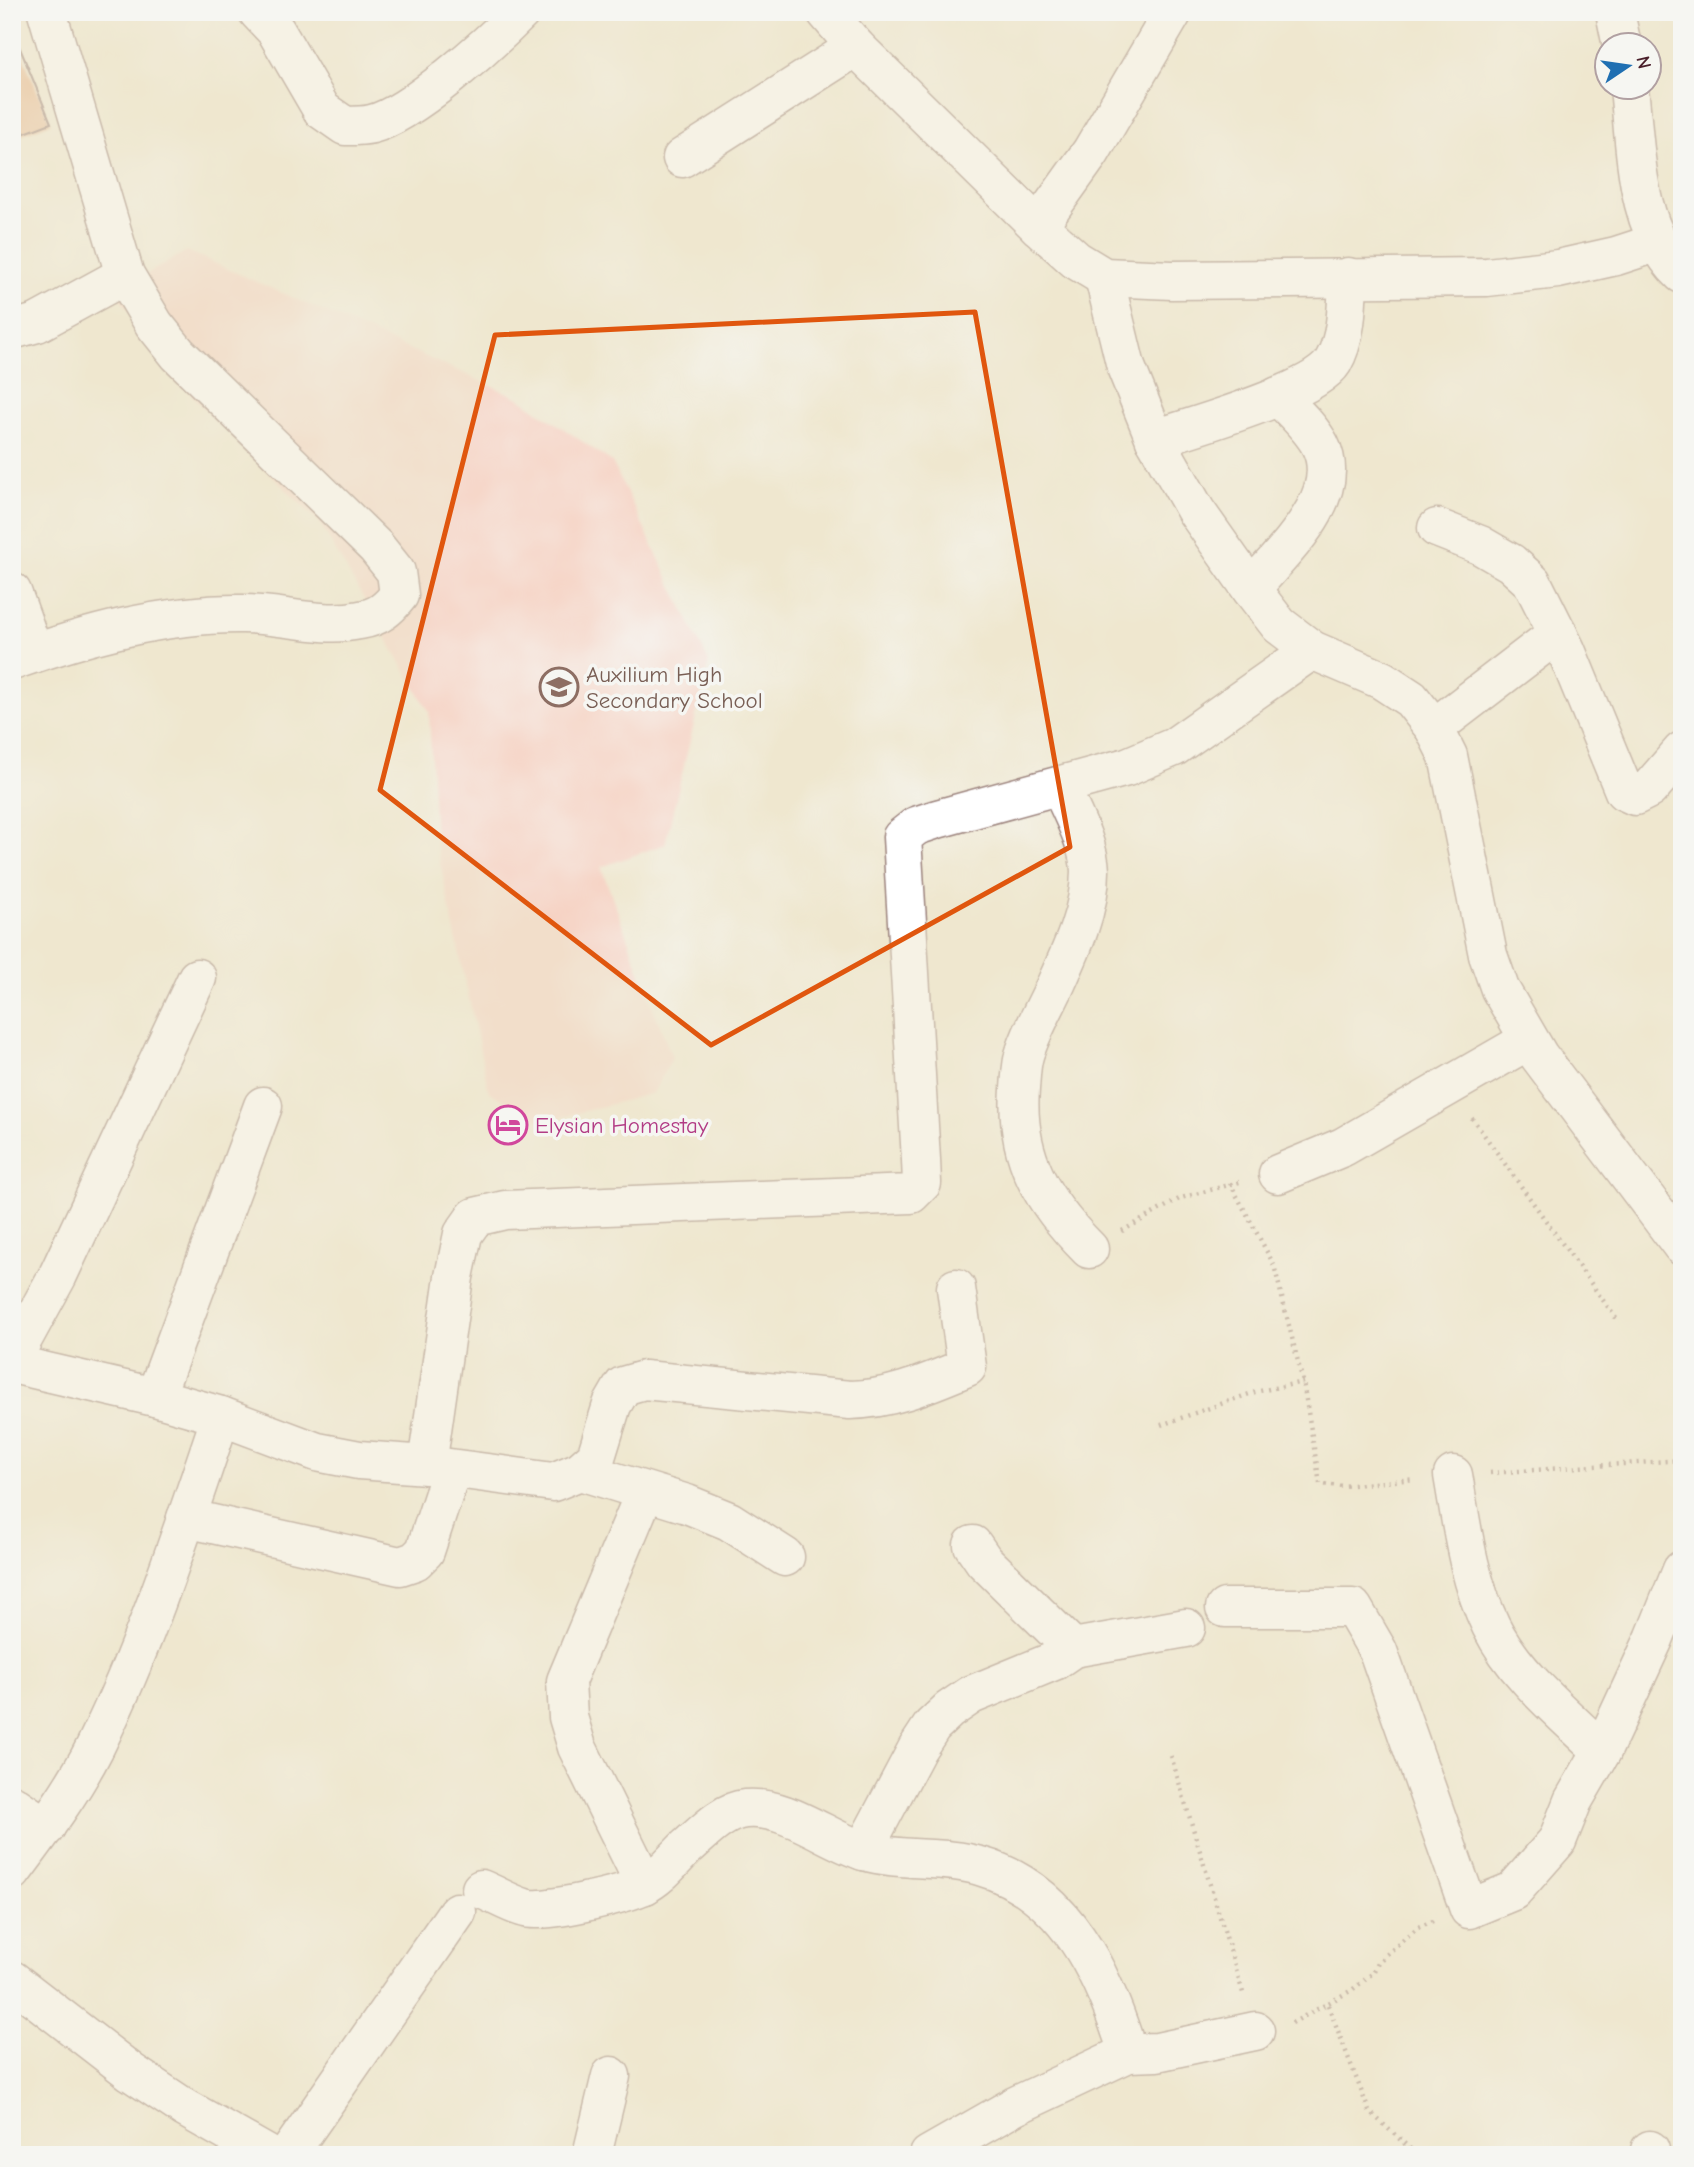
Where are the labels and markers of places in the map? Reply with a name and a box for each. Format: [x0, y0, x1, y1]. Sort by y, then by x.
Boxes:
place label: Auxilium High Secondary School [586, 661, 763, 714]
school or university icon: Auxilium High Secondary School [538, 666, 580, 708]
hotel icon: Elysian Homestay [487, 1104, 529, 1146]
place label: Elysian Homestay [535, 1112, 709, 1139]

